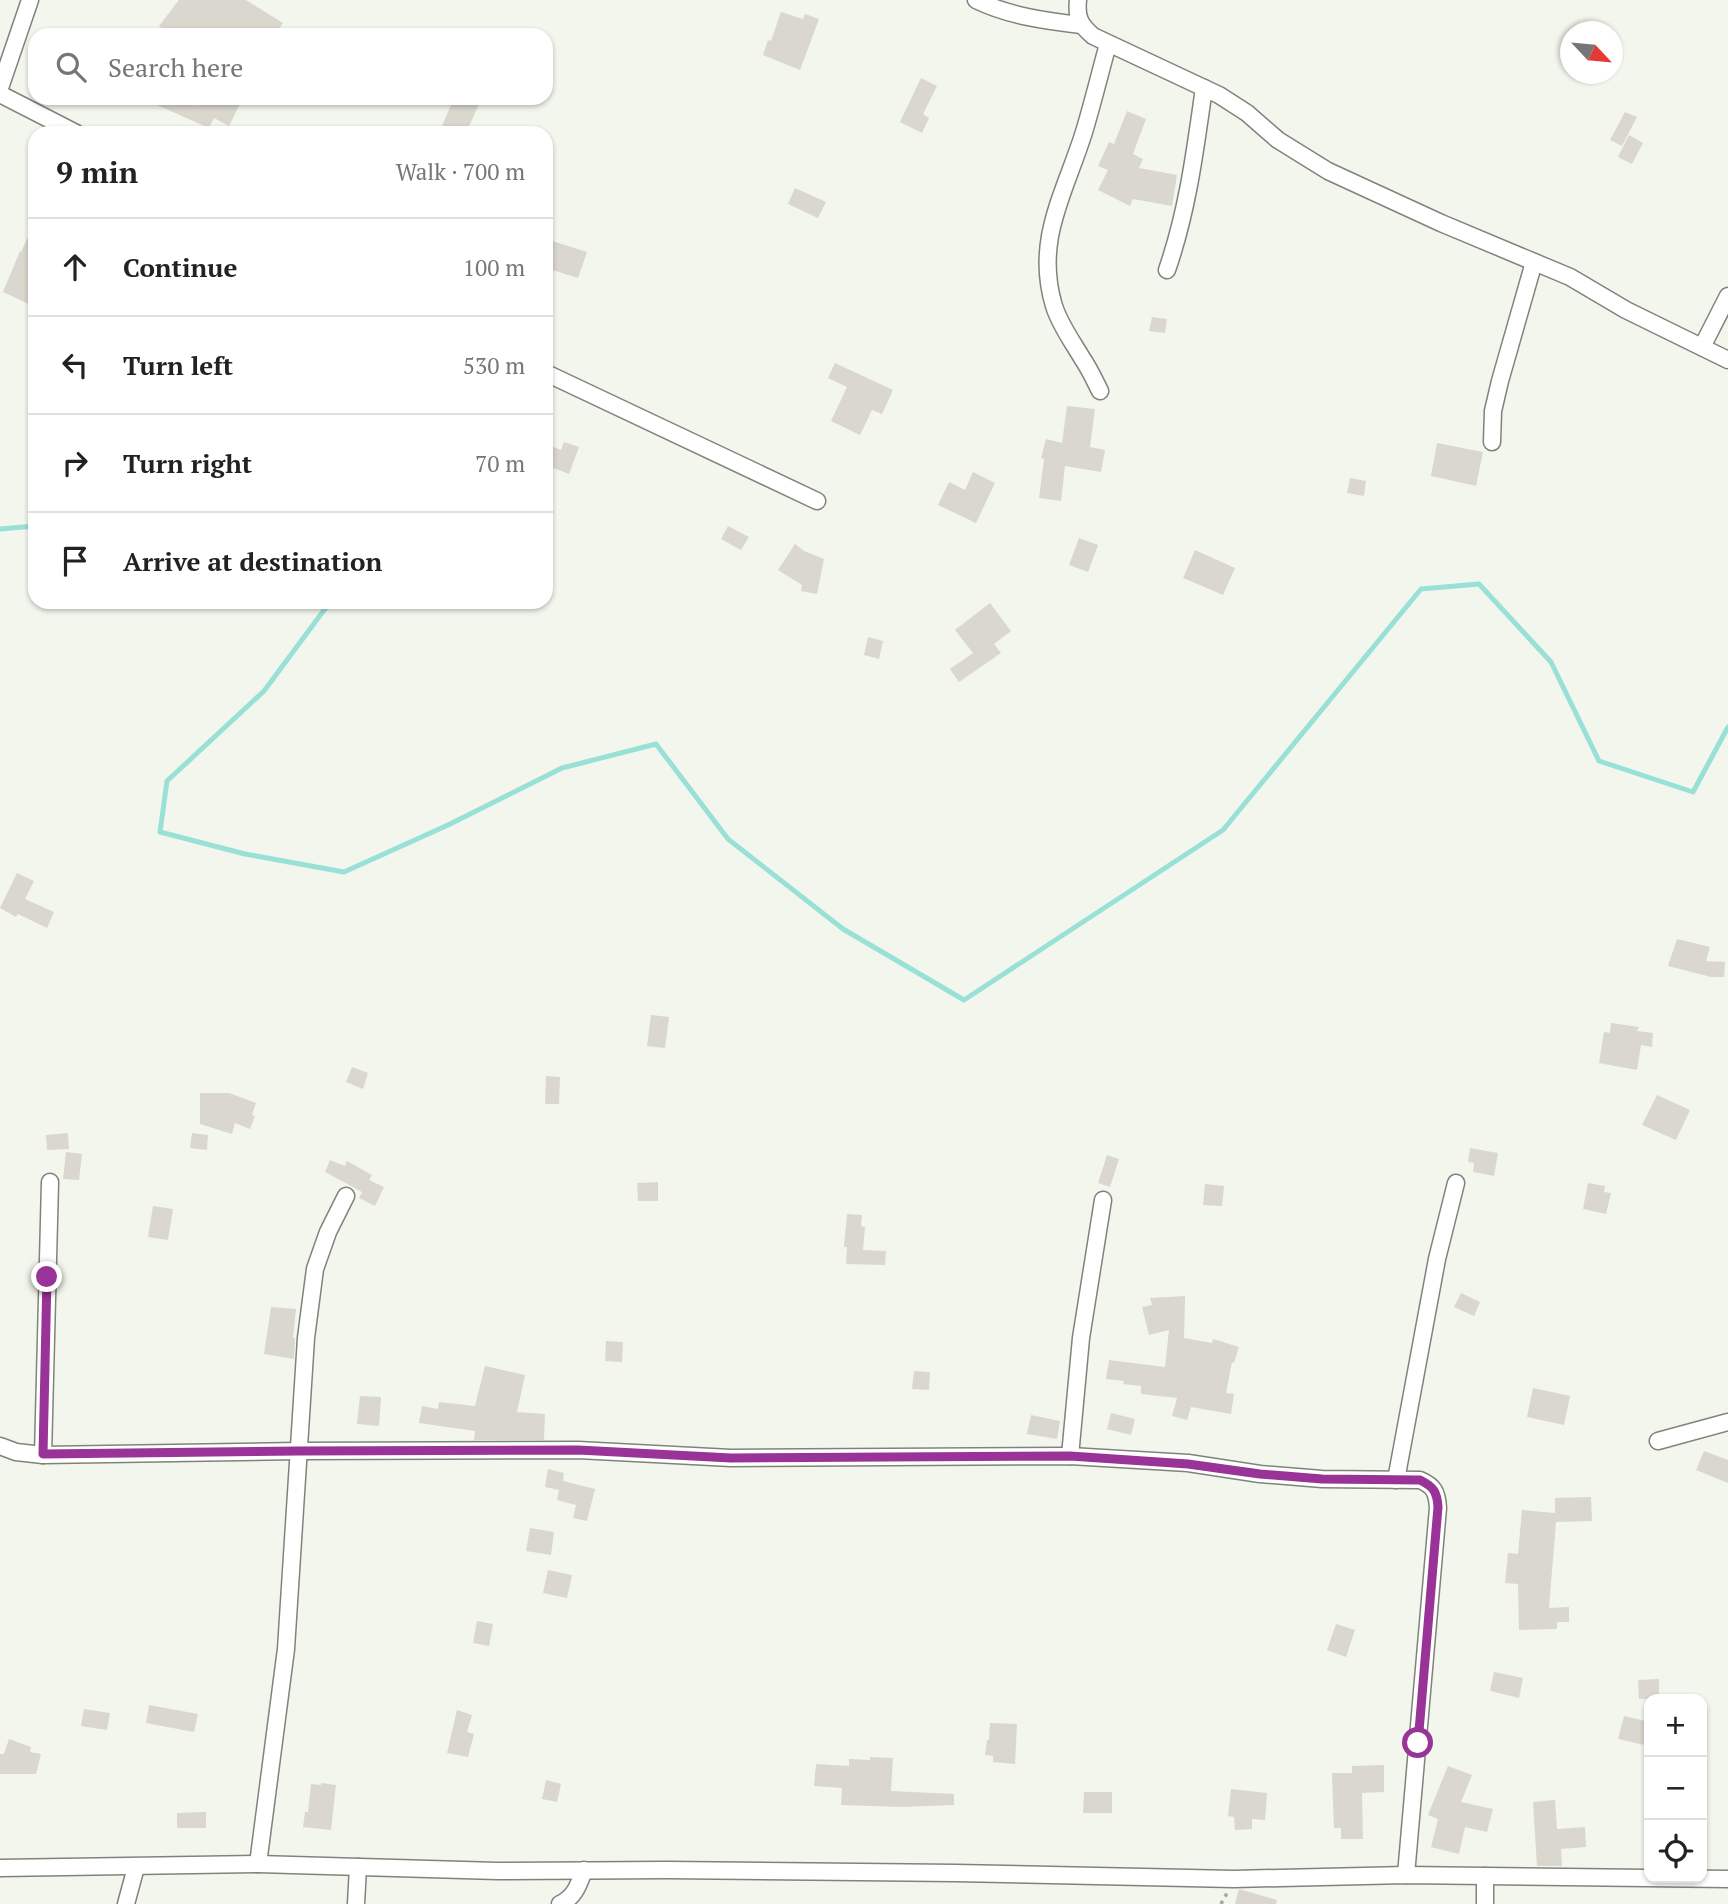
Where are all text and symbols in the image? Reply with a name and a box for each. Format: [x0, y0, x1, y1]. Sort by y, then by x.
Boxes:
north arrow [1560, 21, 1623, 84]
search box [28, 28, 553, 105]
icon: search [52, 48, 90, 86]
text: Search here [108, 50, 243, 84]
text: 9 min [56, 152, 138, 192]
text: Walk · 700 m [396, 156, 525, 187]
icon: ahead [56, 248, 94, 286]
text: Continue [123, 250, 237, 284]
text: 100 m [463, 252, 525, 283]
icon: left [56, 346, 94, 384]
text: Turn left [123, 348, 233, 382]
text: 530 m [463, 350, 525, 381]
icon: right [56, 444, 94, 482]
text: Turn right [123, 446, 252, 480]
text: 70 m [475, 448, 525, 479]
icon: arrive [56, 542, 94, 580]
text: Arrive at destination [123, 544, 382, 578]
route end [31, 1261, 62, 1292]
map controls [1644, 1694, 1707, 1883]
button: + [1644, 1694, 1707, 1757]
route start [1402, 1727, 1433, 1758]
button: − [1644, 1757, 1707, 1820]
button: locate [1644, 1820, 1707, 1883]

